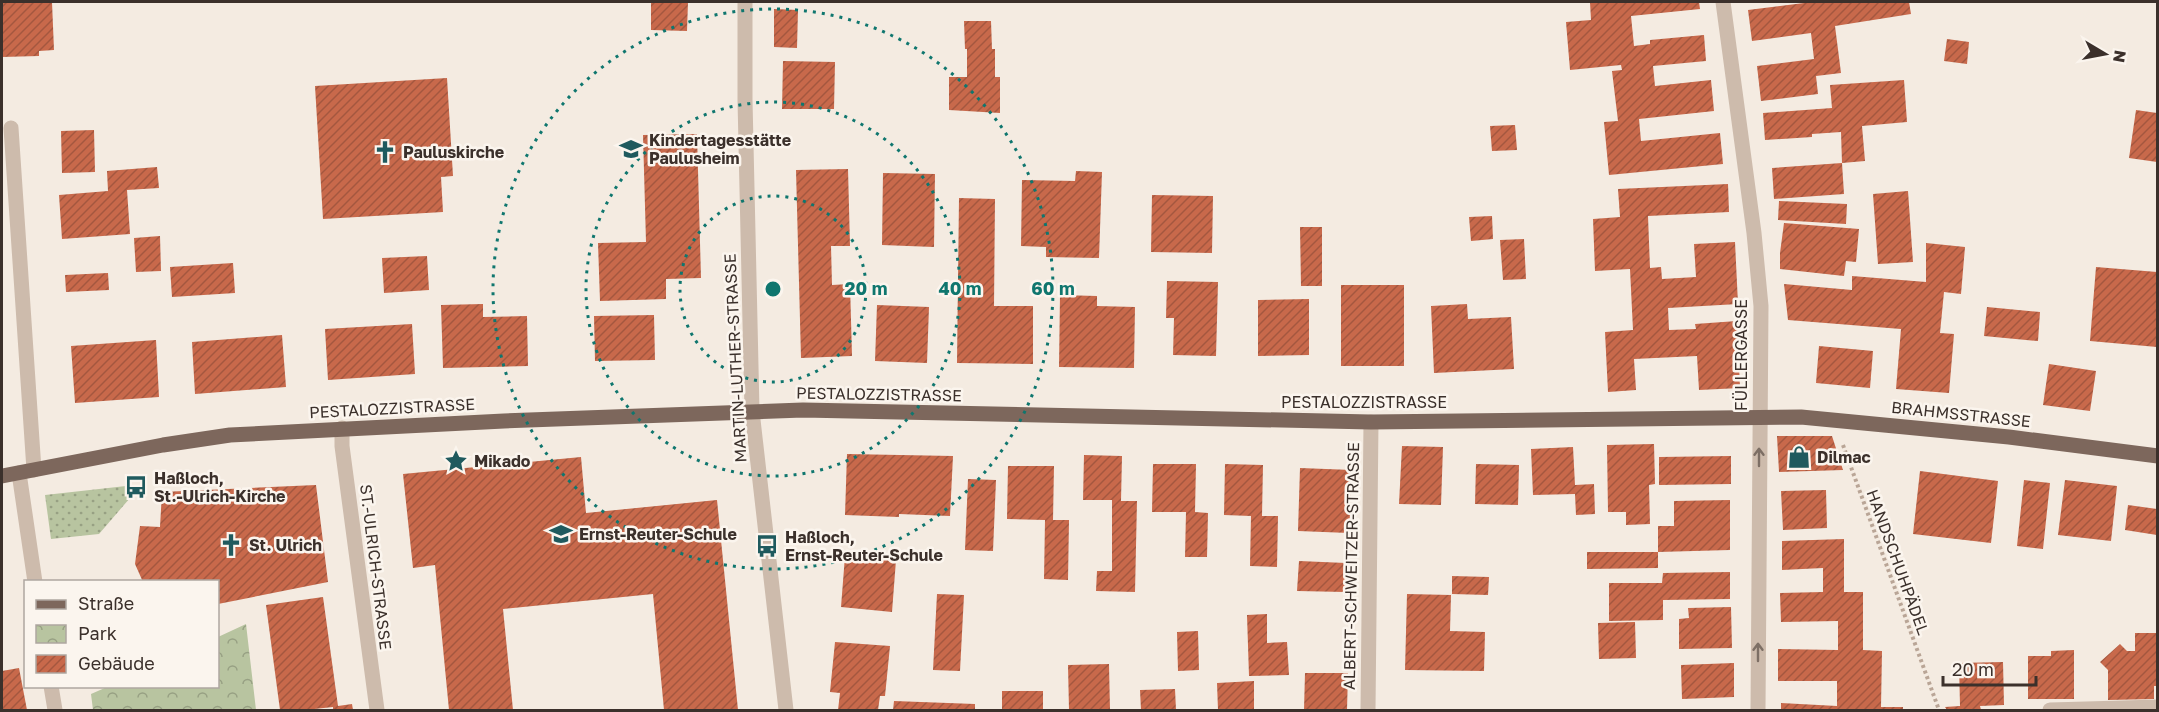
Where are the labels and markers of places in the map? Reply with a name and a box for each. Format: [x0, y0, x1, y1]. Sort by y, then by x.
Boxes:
place label: Kindertagesstätte Paulusheim [649, 130, 791, 168]
school or university icon: Kindertagesstätte Paulusheim [618, 136, 644, 162]
church icon: Pauluskirche [372, 139, 398, 165]
place label: Pauluskirche [403, 142, 504, 162]
centre of rings [763, 279, 783, 299]
shop icon: Dilmac [1786, 444, 1812, 470]
place label: Dilmac [1817, 447, 1871, 467]
place icon: Mikado [443, 448, 469, 474]
place label: Mikado [474, 451, 531, 471]
place label: Haßloch, St.-Ulrich-Kirche [154, 468, 286, 506]
bus stop icon: Haßloch, St.-Ulrich-Kirche [123, 474, 149, 500]
school or university icon: Ernst-Reuter-Schule [548, 521, 574, 547]
place label: Ernst-Reuter-Schule [579, 524, 737, 544]
place label: Haßloch, Ernst-Reuter-Schule [785, 527, 943, 565]
church icon: St. Ulrich [218, 532, 244, 558]
bus stop icon: Haßloch, Ernst-Reuter-Schule [754, 533, 780, 559]
place label: St. Ulrich [249, 535, 322, 555]

